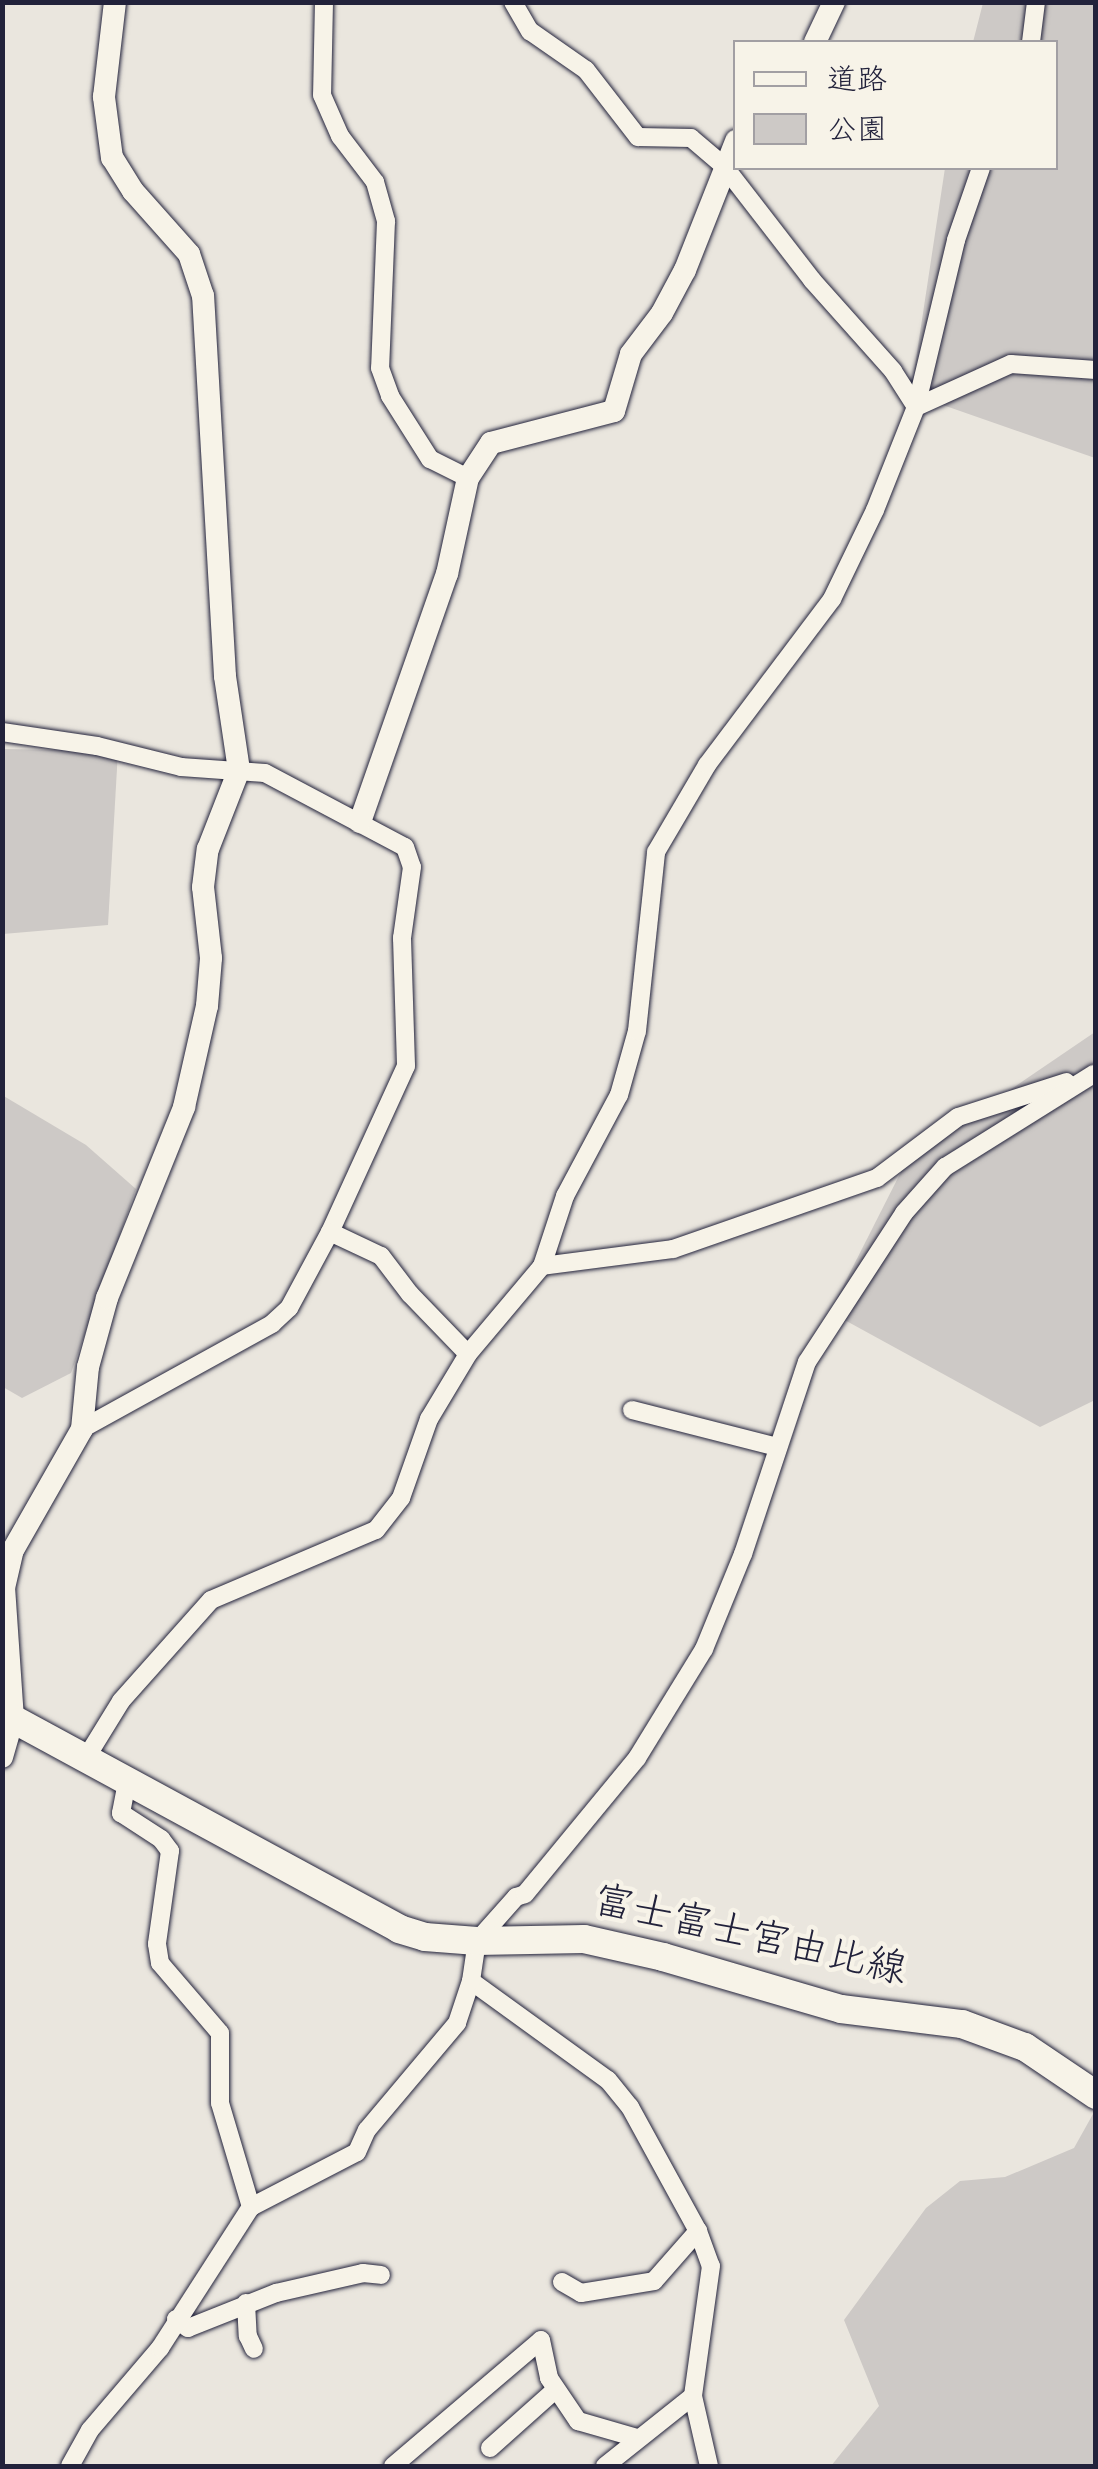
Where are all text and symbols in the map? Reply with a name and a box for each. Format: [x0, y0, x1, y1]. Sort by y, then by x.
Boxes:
legend [733, 40, 1058, 170]
text: 道路 [827, 62, 887, 105]
text: 公園 [827, 112, 887, 155]
street label: 富士富士宮由比線 [588, 1881, 910, 1999]

